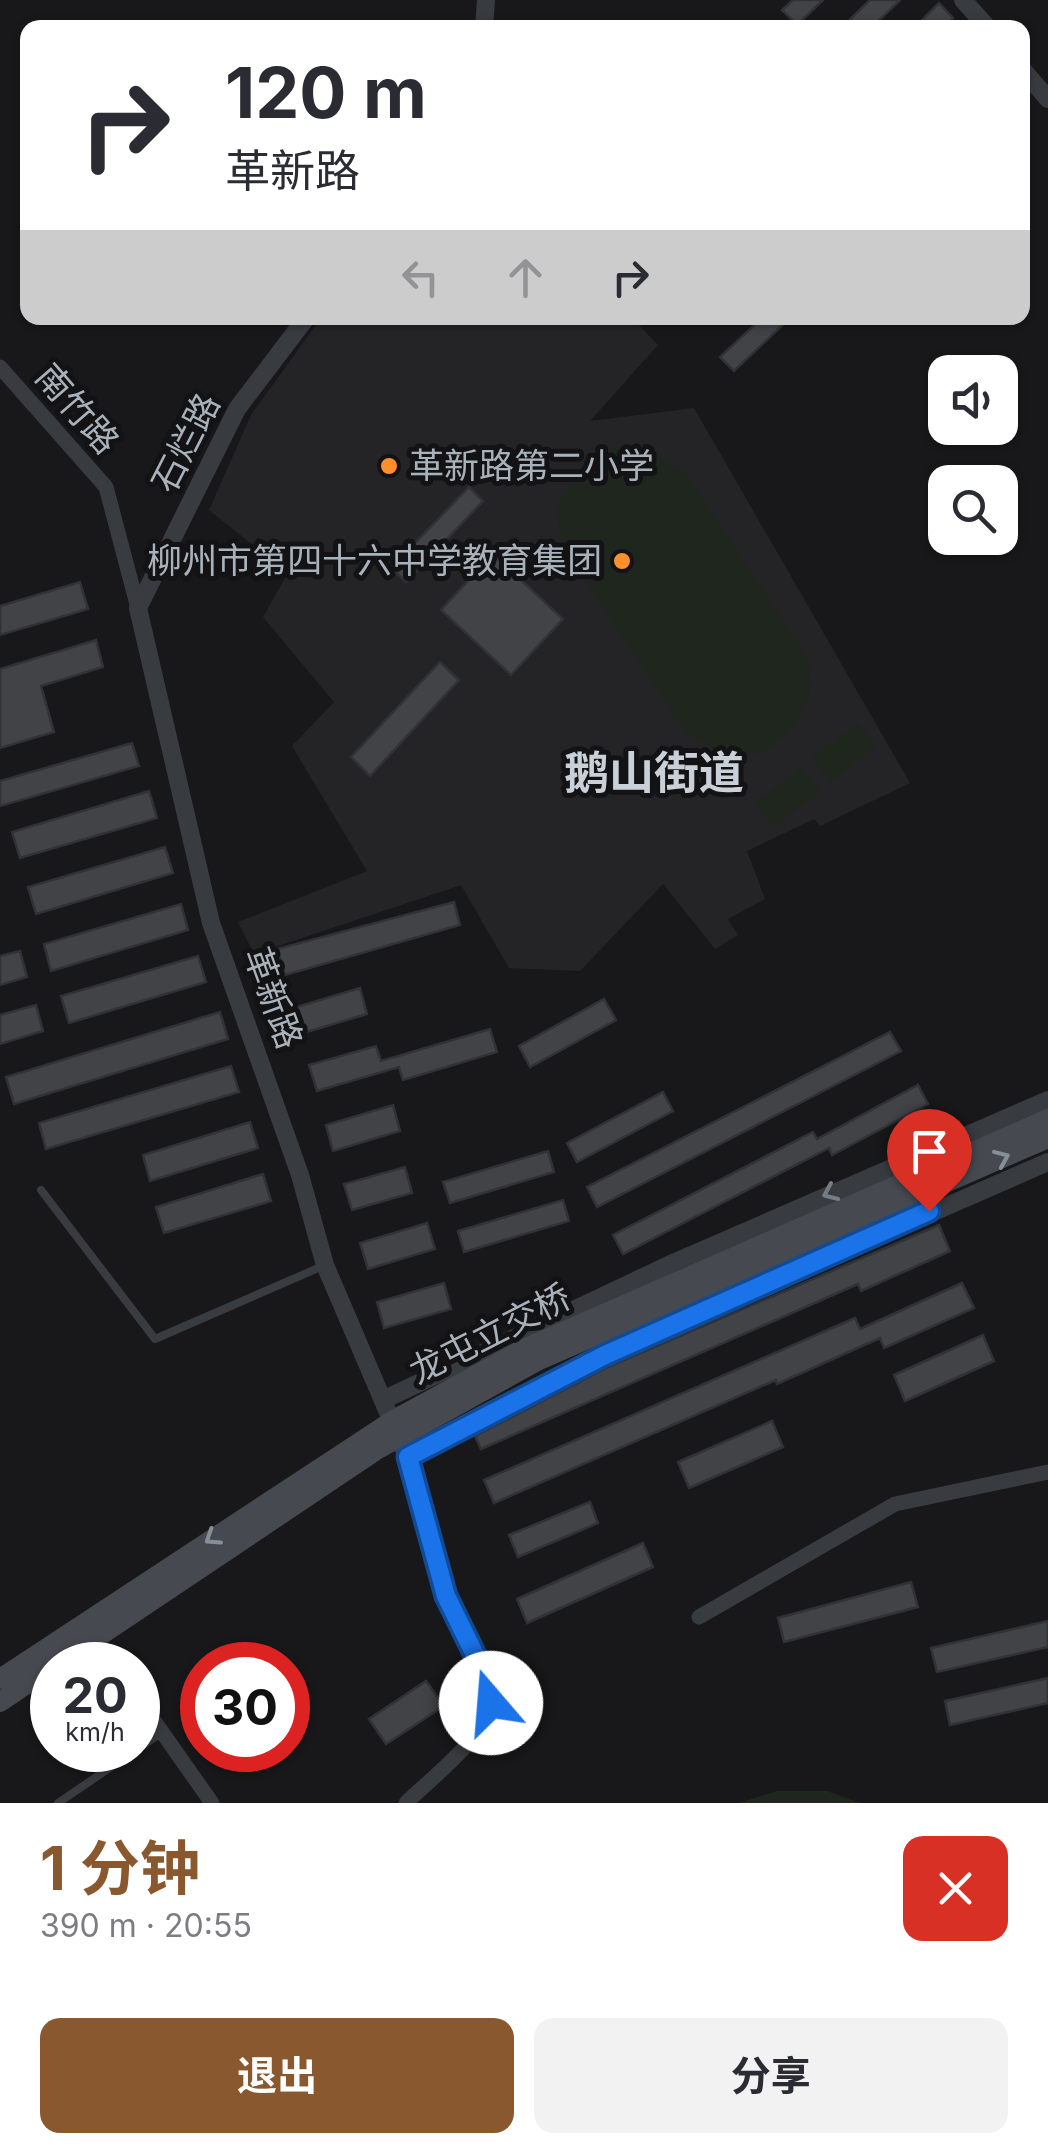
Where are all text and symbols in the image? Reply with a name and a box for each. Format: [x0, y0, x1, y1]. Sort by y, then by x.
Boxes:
text: 120 m [225, 50, 427, 135]
icon: right [60, 60, 190, 190]
text: 革新路 [225, 143, 360, 198]
icon: left [393, 250, 448, 305]
icon: ahead [498, 250, 553, 305]
icon: right [603, 250, 658, 305]
street label: 南竹路 [27, 355, 128, 462]
map controls [928, 355, 1018, 555]
button: sound [928, 355, 1018, 445]
street label: 石烂路 [143, 386, 228, 499]
place label: 革新路第二小学 [409, 444, 654, 486]
marker: 革新路第二小学 [378, 455, 400, 477]
button: search [928, 465, 1018, 555]
place label: 柳州市第四十六中学教育集团 [147, 539, 602, 581]
marker: 柳州市第四十六中学教育集团 [611, 550, 633, 572]
district label: 鹅山街道 [564, 745, 744, 800]
street label: 革新路 [236, 941, 312, 1054]
pin [887, 1109, 972, 1212]
icon: arrive [902, 1124, 957, 1179]
one-way arrow [992, 1150, 1010, 1170]
one-way arrow [822, 1181, 840, 1201]
street label: 龙屯立交桥 [402, 1275, 577, 1392]
one-way arrow [205, 1526, 223, 1545]
speed limit sign: 30 [180, 1642, 310, 1772]
position arrow [439, 1651, 543, 1755]
text: 20 [62, 1665, 128, 1725]
text: km/h [65, 1717, 125, 1747]
text: 1 分钟 [40, 1832, 200, 1904]
button: close [903, 1836, 1008, 1941]
text: 390 m · 20:55 [40, 1906, 252, 1945]
button: 退出 [40, 2018, 514, 2133]
button: 分享 [534, 2018, 1008, 2133]

